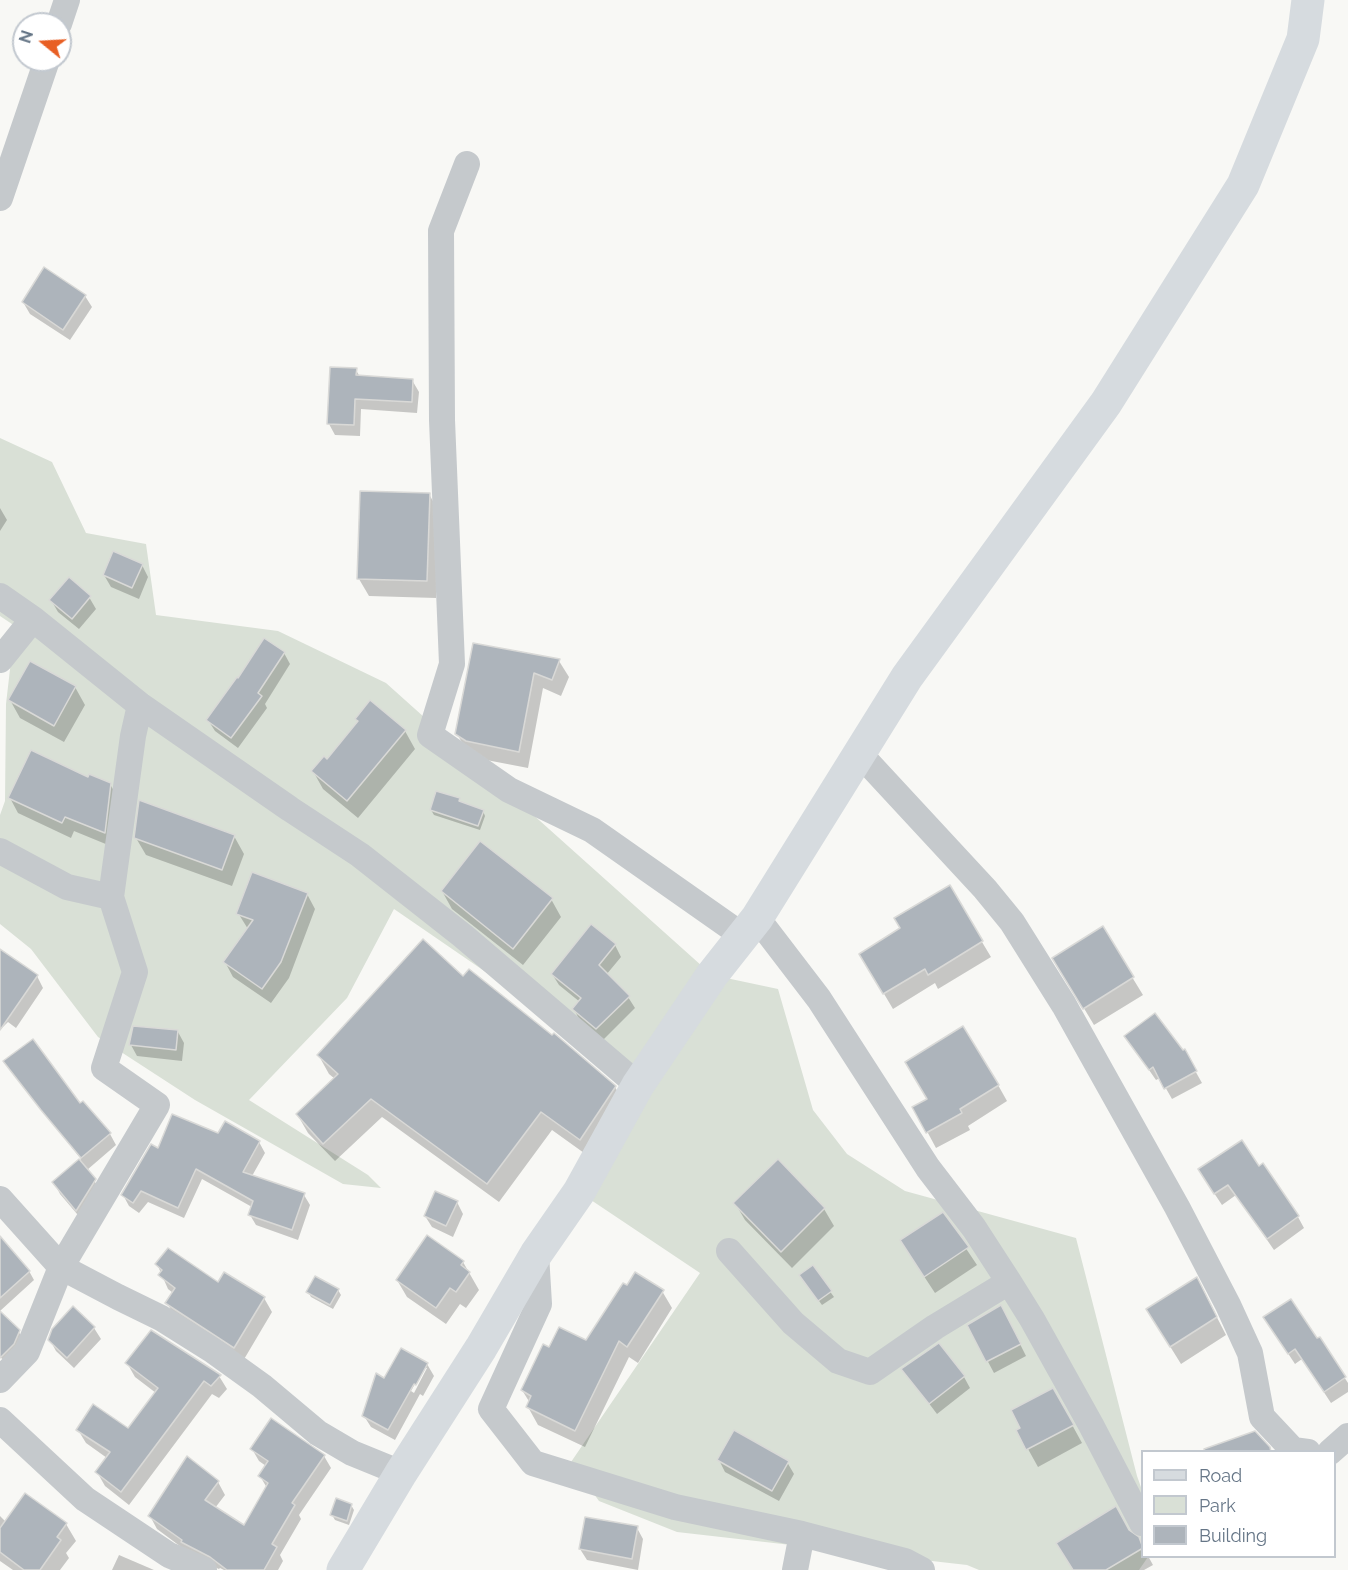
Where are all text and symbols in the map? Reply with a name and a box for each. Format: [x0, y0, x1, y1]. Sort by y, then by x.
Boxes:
north arrow [12, 12, 72, 72]
text: N [15, 28, 37, 46]
legend [1141, 1450, 1336, 1558]
text: Road [1199, 1465, 1242, 1486]
text: Park [1199, 1495, 1236, 1516]
text: Building [1199, 1525, 1267, 1546]

